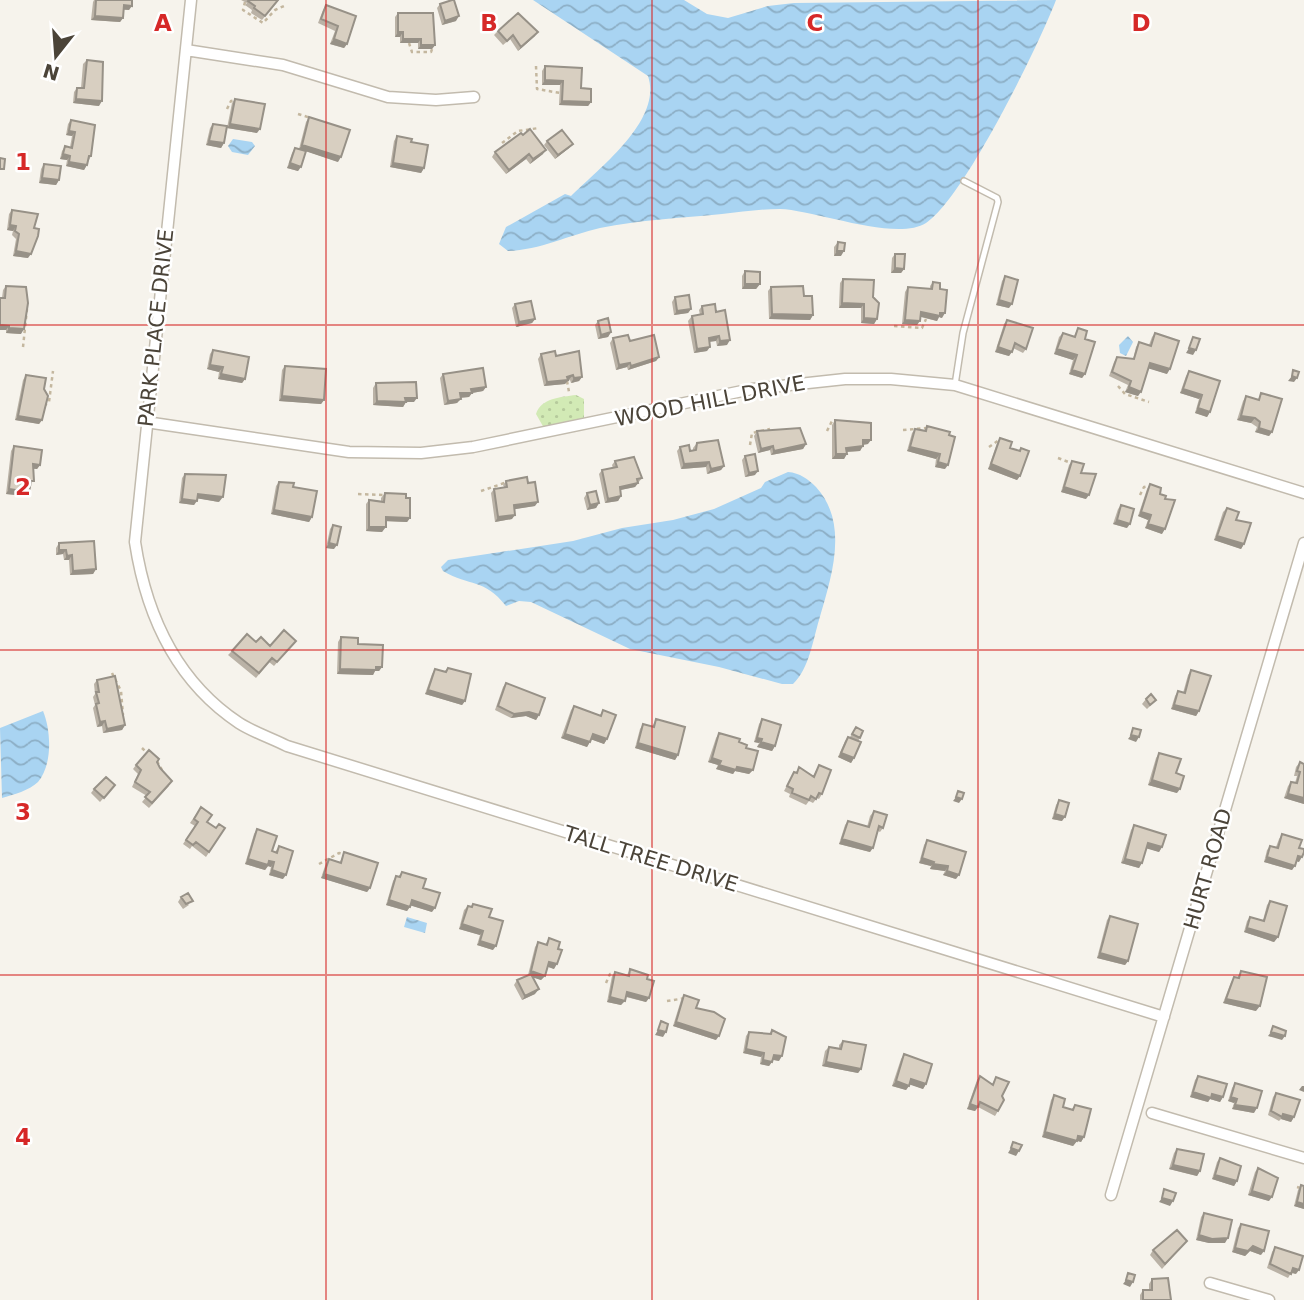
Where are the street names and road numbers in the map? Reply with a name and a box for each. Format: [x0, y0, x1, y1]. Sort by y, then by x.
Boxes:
street label: PARK PLACE DRIVE [134, 228, 178, 428]
street label: WOOD HILL DRIVE [613, 371, 807, 431]
street label: HURT ROAD [1179, 806, 1237, 932]
street label: TALL TREE DRIVE [560, 821, 741, 897]

